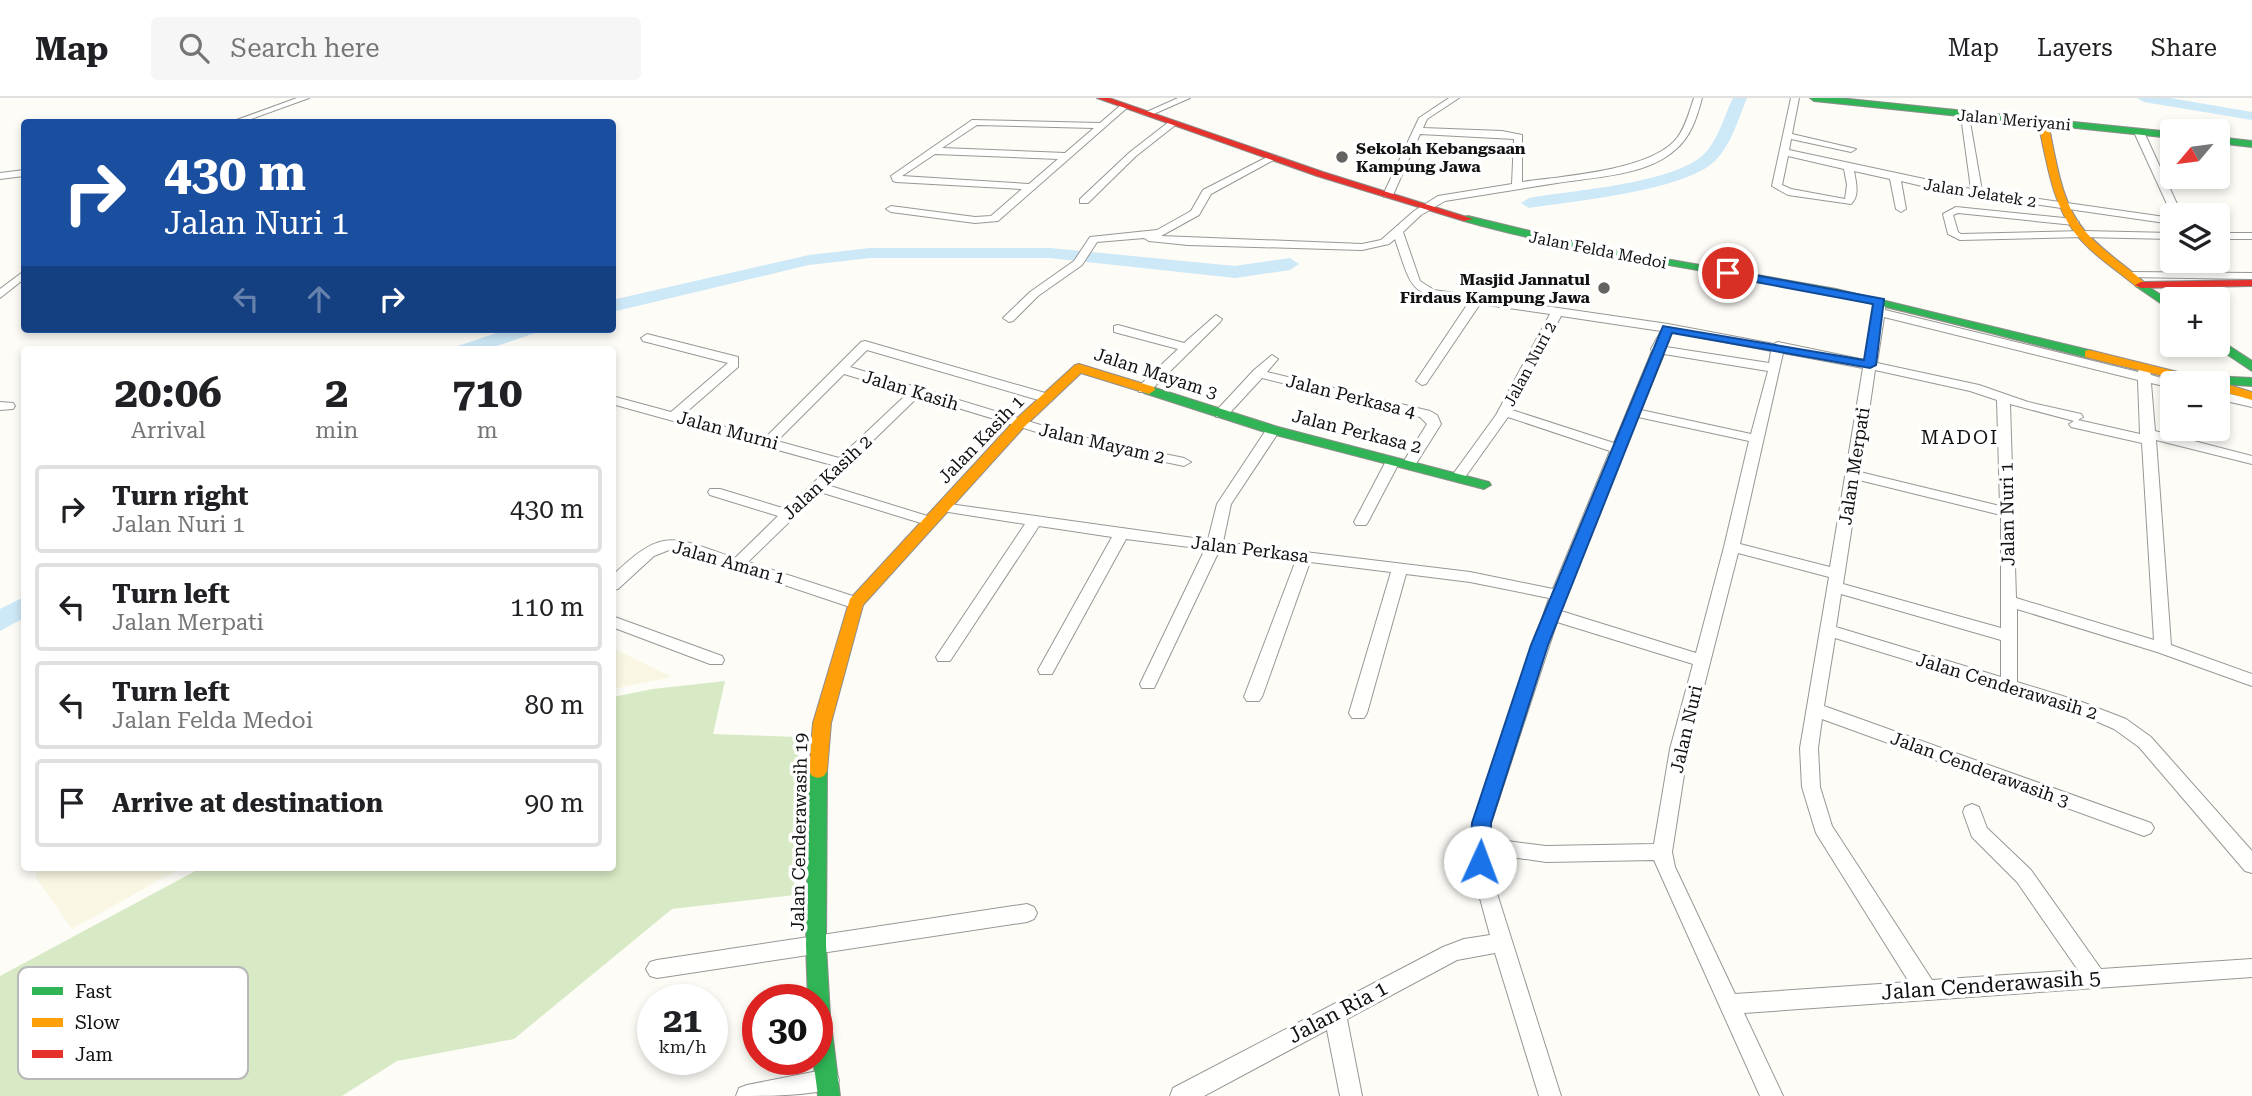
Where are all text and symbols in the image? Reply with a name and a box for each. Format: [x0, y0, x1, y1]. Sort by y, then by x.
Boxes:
search box [151, 17, 641, 80]
text: Map [35, 29, 109, 68]
icon: search [175, 29, 213, 67]
text: Search here [231, 33, 380, 63]
text: Map [1948, 34, 1999, 62]
text: Layers [2037, 34, 2113, 62]
text: Share [2151, 34, 2217, 62]
street label: Jalan Meriyani [1956, 106, 2072, 134]
north arrow [2160, 119, 2230, 189]
map controls [2160, 119, 2230, 441]
place label: Sekolah Kebangsaan Kampung Jawa [1356, 139, 1526, 176]
text: 430 m [164, 145, 306, 202]
icon: right [49, 147, 140, 238]
marker: Sekolah Kebangsaan Kampung Jawa [1334, 149, 1350, 165]
street label: Jalan Jelatek 2 [1922, 175, 2038, 211]
button: layers [2160, 203, 2230, 273]
text: Jalan Nuri 1 [164, 204, 349, 242]
street label: Jalan Felda Medoi [1528, 227, 1668, 273]
pin [1698, 243, 1758, 303]
icon: arrive [1709, 254, 1747, 292]
place label: Masjid Jannatul Firdaus Kampung Jawa [1400, 270, 1591, 307]
icon: left [227, 280, 265, 318]
icon: ahead [300, 280, 338, 318]
icon: right [373, 280, 411, 318]
marker: Masjid Jannatul Firdaus Kampung Jawa [1596, 280, 1612, 296]
button: + [2160, 287, 2230, 357]
street label: Jalan Nuri 2 [1500, 319, 1560, 409]
street label: Jalan Mayam 3 [1092, 343, 1220, 403]
street label: Jalan Kasih [860, 365, 962, 415]
text: 20:06 [115, 368, 222, 417]
text: 2 [325, 368, 349, 417]
text: 710 [452, 368, 522, 417]
street label: Jalan Perkasa 4 [1284, 370, 1418, 422]
button: − [2160, 371, 2230, 441]
street label: Jalan Kasih 1 [934, 391, 1028, 487]
street label: Jalan Perkasa 2 [1290, 405, 1424, 457]
street label: Jalan Merpati [1834, 405, 1874, 526]
street label: Jalan Murni [675, 406, 781, 454]
text: Arrival [131, 417, 205, 444]
text: min [315, 417, 358, 444]
text: m [477, 417, 498, 444]
street label: Jalan Mayam 2 [1037, 418, 1167, 468]
district label: MADOI [1921, 426, 1999, 449]
street label: Jalan Kasih 2 [778, 430, 876, 524]
street label: Jalan Nuri 1 [1996, 462, 2018, 566]
text: Turn right [112, 481, 248, 511]
icon: right [53, 490, 91, 528]
text: 430 m [510, 494, 584, 524]
text: Jalan Nuri 1 [112, 511, 245, 538]
street label: Jalan Perkasa [1190, 531, 1310, 567]
street label: Jalan Aman 1 [670, 536, 788, 588]
text: Turn left [112, 579, 230, 609]
icon: left [53, 588, 91, 626]
text: 110 m [510, 592, 584, 622]
text: Jalan Merpati [112, 609, 264, 636]
street label: Jalan Cenderawasih 2 [1914, 648, 2100, 724]
text: Turn left [112, 677, 230, 707]
street label: Jalan Nuri [1666, 683, 1706, 775]
icon: left [53, 686, 91, 724]
text: 80 m [525, 690, 584, 720]
text: Jalan Felda Medoi [112, 707, 313, 734]
street label: Jalan Cenderawasih 3 [1888, 727, 2072, 811]
street label: Jalan Cenderawasih 19 [787, 733, 811, 931]
icon: arrive [53, 784, 91, 822]
text: Arrive at destination [112, 788, 383, 818]
text: 90 m [525, 788, 584, 818]
position arrow [1443, 825, 1517, 899]
street label: Jalan Cenderawasih 5 [1881, 965, 2101, 1005]
legend [18, 967, 248, 1079]
street label: Jalan Ria 1 [1284, 976, 1392, 1048]
text: Fast [75, 980, 112, 1003]
speed limit sign: 30 [742, 984, 833, 1075]
text: 21 [663, 1000, 702, 1041]
text: Slow [75, 1011, 120, 1034]
text: km/h [658, 1036, 707, 1057]
text: Jam [75, 1043, 113, 1066]

